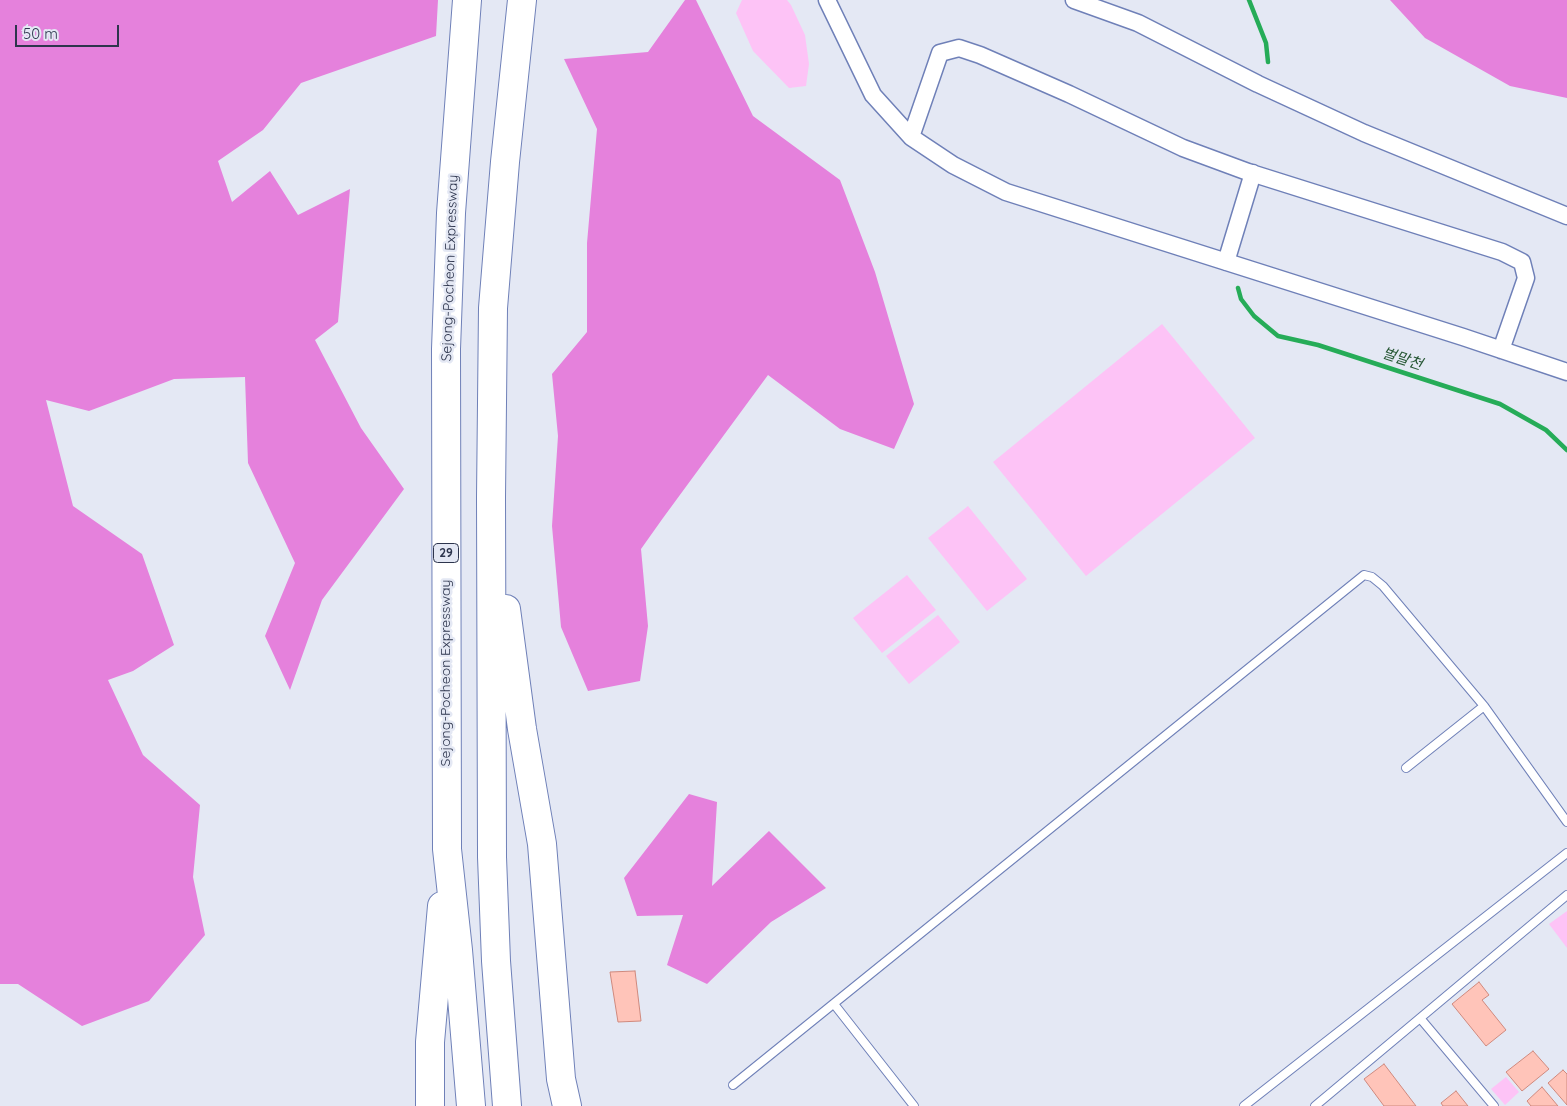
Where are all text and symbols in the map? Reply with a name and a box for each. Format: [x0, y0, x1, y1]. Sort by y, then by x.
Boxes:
scale bar [18, 15, 121, 47]
text: 50 m [23, 24, 58, 43]
street label: Sejong-Pocheon Expressway [438, 174, 462, 362]
water label: 벌말천 [1380, 344, 1424, 374]
road number: 29 [434, 544, 458, 562]
street label: Sejong-Pocheon Expressway [438, 580, 454, 766]

